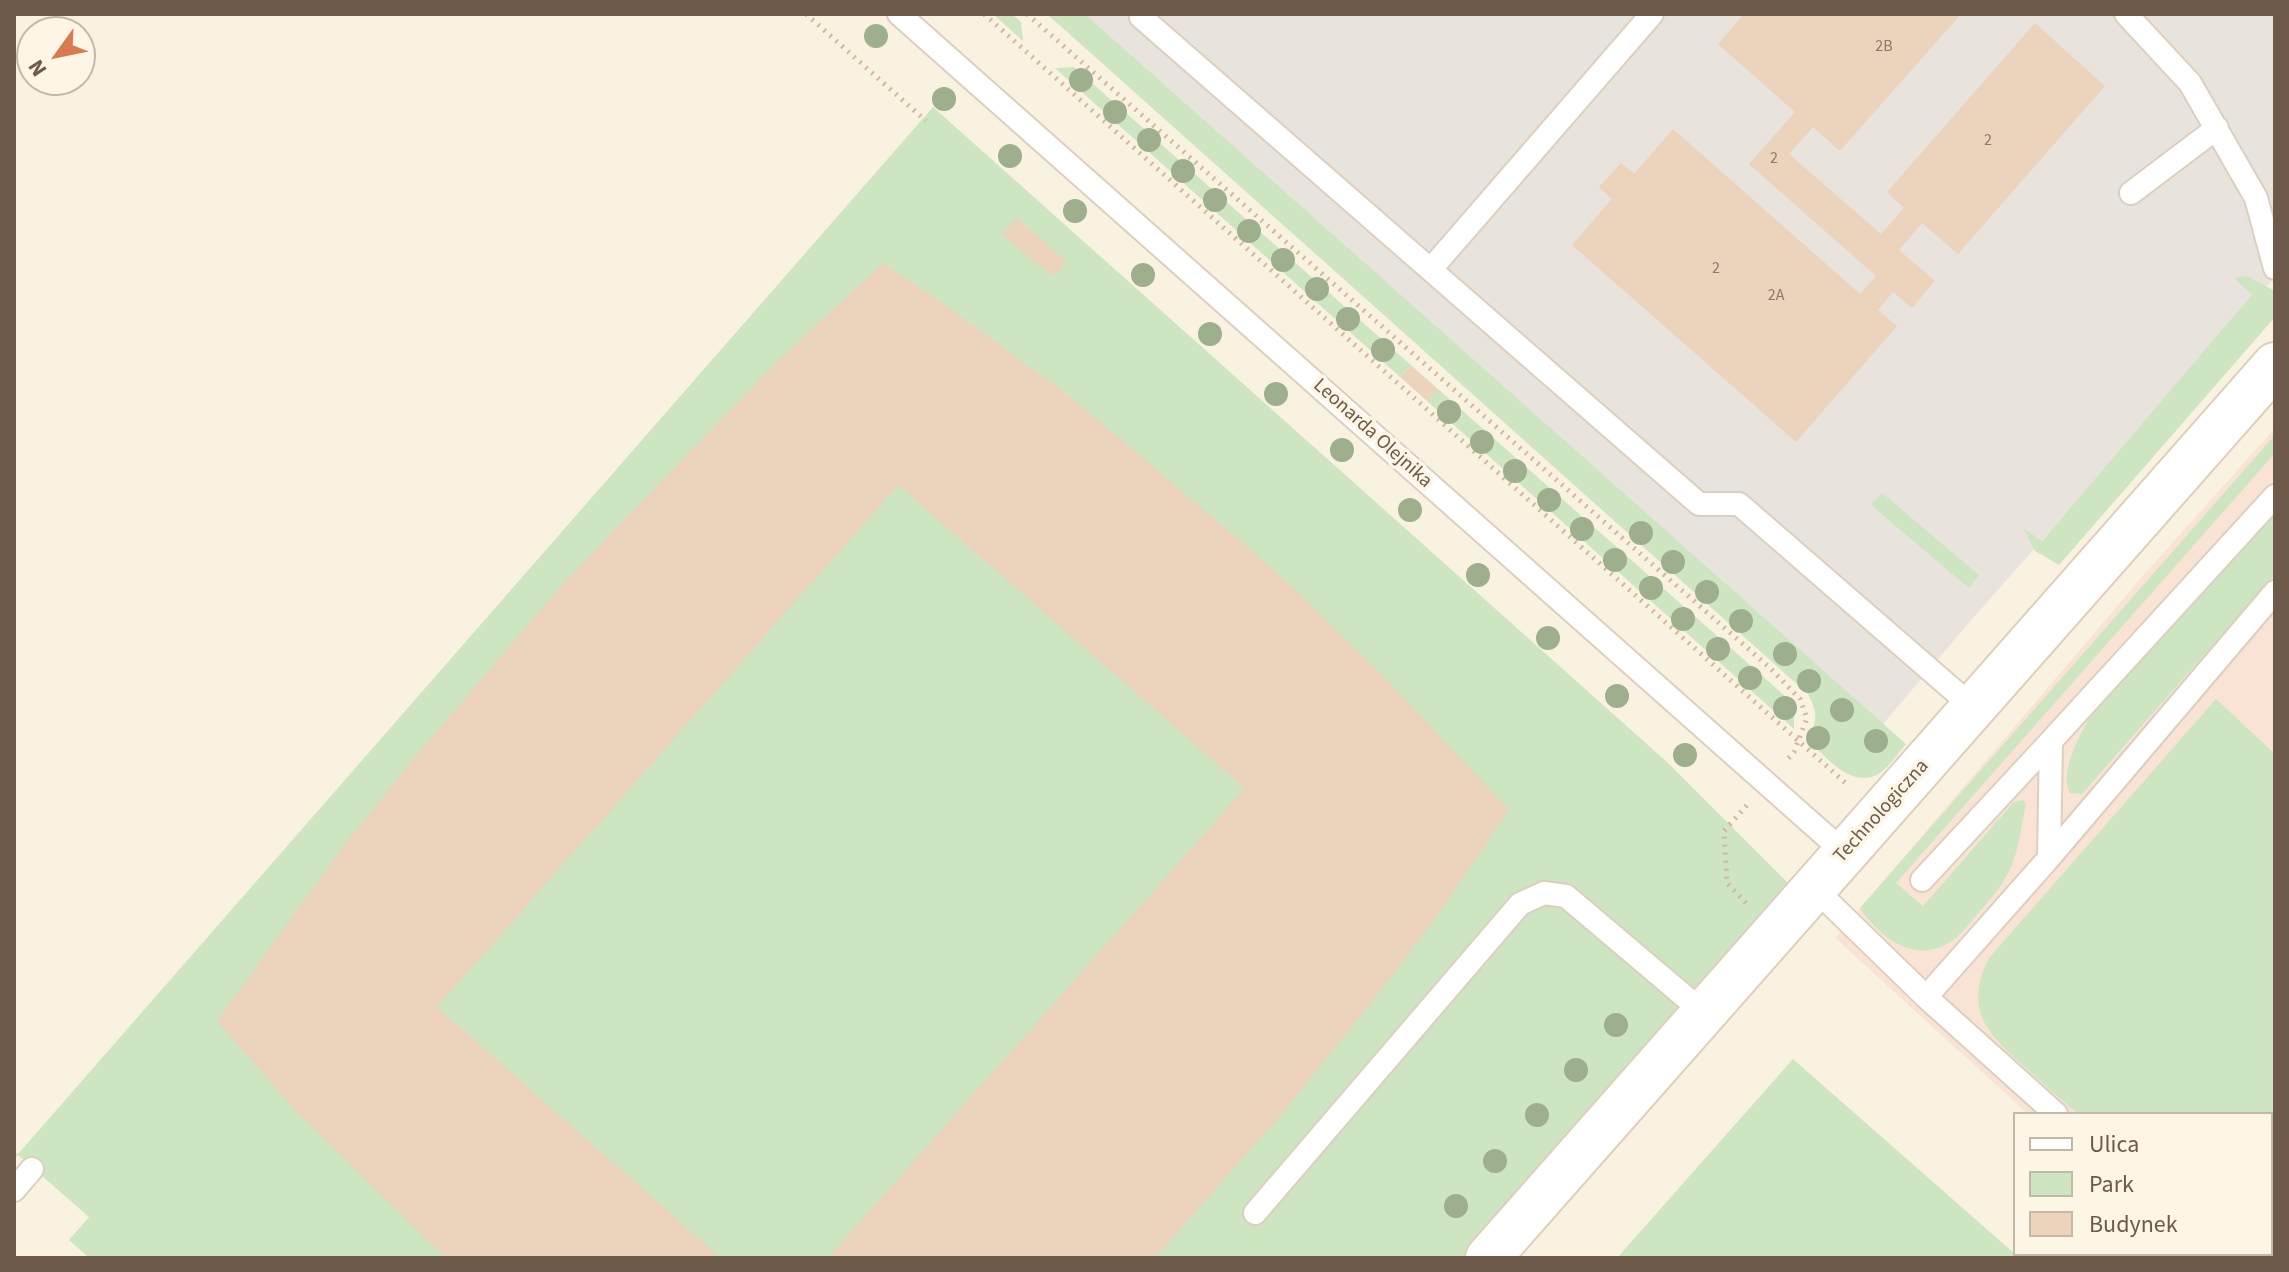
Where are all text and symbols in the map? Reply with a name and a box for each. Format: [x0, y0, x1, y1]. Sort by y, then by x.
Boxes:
north arrow [16, 16, 96, 96]
house number: 2B [1875, 37, 1893, 57]
text: N [20, 53, 55, 83]
house number: 2 [1984, 131, 1992, 151]
house number: 2 [1770, 149, 1778, 169]
house number: 2 [1712, 259, 1720, 279]
house number: 2A [1768, 286, 1784, 306]
street label: Leonarda Olejnika [1307, 374, 1437, 494]
street label: Technologiczna [1829, 755, 1935, 869]
legend [2013, 1112, 2273, 1256]
text: Ulica [2089, 1127, 2139, 1162]
text: Park [2089, 1167, 2134, 1202]
text: Budynek [2089, 1207, 2178, 1242]

